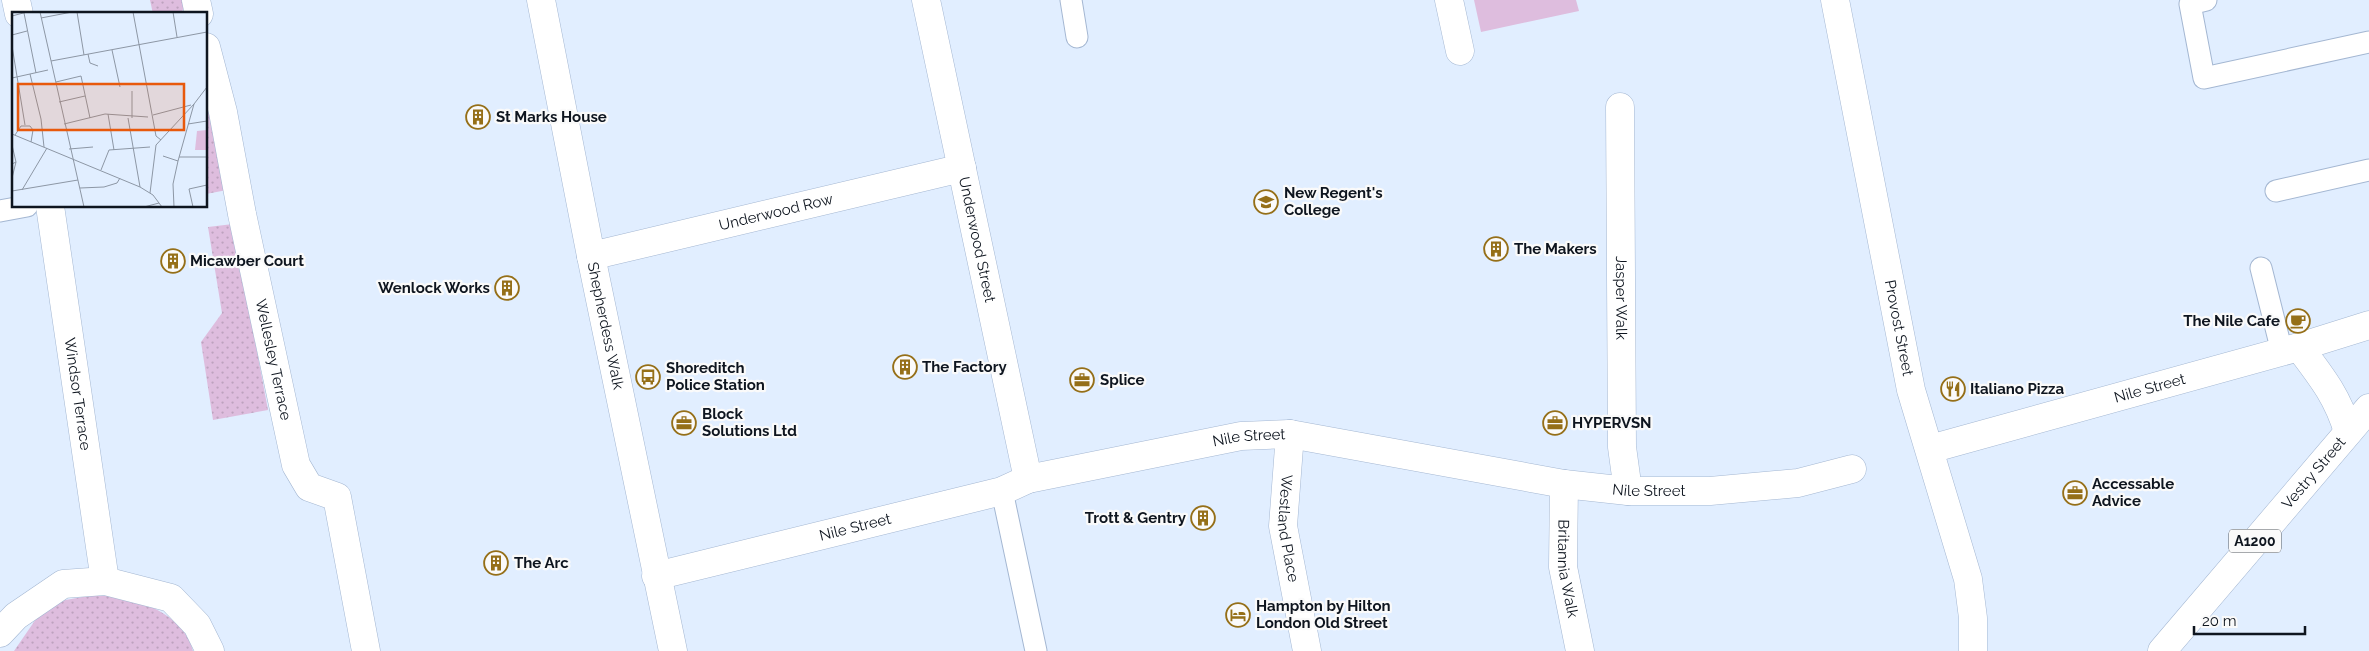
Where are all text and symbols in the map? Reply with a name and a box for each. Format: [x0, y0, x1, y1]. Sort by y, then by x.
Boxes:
inset map [12, 12, 208, 208]
building icon: St Marks House [465, 104, 491, 130]
place label: St Marks House [496, 108, 607, 126]
street label: Underwood Street [955, 175, 999, 304]
place label: New Regent's College [1284, 184, 1383, 219]
school or university icon: New Regent's College [1253, 189, 1279, 215]
street label: Underwood Row [717, 190, 835, 234]
building icon: The Makers [1483, 236, 1509, 262]
place label: The Makers [1514, 240, 1597, 258]
building icon: Micawber Court [160, 248, 186, 274]
place label: Micawber Court [190, 252, 304, 270]
street label: Jasper Walk [1612, 256, 1630, 340]
street label: Shepherdess Walk [583, 260, 627, 391]
building icon: Wenlock Works [494, 275, 520, 301]
street label: Provost Street [1881, 278, 1917, 377]
place label: Wenlock Works [378, 279, 490, 297]
street label: Wellesley Terrace [252, 297, 295, 422]
cafe icon: The Nile Cafe [2285, 308, 2311, 334]
place label: The Nile Cafe [2183, 312, 2280, 330]
street label: Windsor Terrace [60, 337, 95, 452]
building icon: The Factory [892, 354, 918, 380]
place label: The Factory [922, 358, 1008, 376]
place label: Shoreditch Police Station [666, 359, 765, 394]
bus stop icon: Shoreditch Police Station [635, 364, 661, 390]
office icon: Splice [1069, 367, 1095, 393]
street label: Nile Street [2112, 370, 2187, 407]
place label: Splice [1100, 371, 1145, 389]
restaurant icon: Italiano Pizza [1940, 376, 1966, 402]
place label: Italiano Pizza [1970, 380, 2064, 398]
place label: Block Solutions Ltd [702, 405, 797, 440]
office icon: Block Solutions Ltd [671, 410, 697, 436]
office icon: HYPERVSN [1542, 410, 1568, 436]
place label: HYPERVSN [1572, 414, 1652, 432]
street label: Nile Street [1211, 425, 1286, 451]
street label: Vestry Street [2278, 433, 2349, 512]
street label: Westland Place [1274, 474, 1303, 584]
place label: Accessable Advice [2092, 475, 2174, 510]
street label: Nile Street [1611, 480, 1685, 500]
office icon: Accessable Advice [2062, 480, 2088, 506]
building icon: Trott & Gentry [1190, 505, 1216, 531]
place label: Trott & Gentry [1085, 509, 1187, 527]
street label: Nile Street [817, 510, 893, 545]
street label: Britannia Walk [1554, 519, 1582, 619]
road number: A1200 [2229, 530, 2281, 552]
building icon: The Arc [483, 550, 509, 576]
place label: The Arc [514, 554, 569, 572]
place label: Hampton by Hilton London Old Street [1256, 597, 1391, 632]
hotel icon: Hampton by Hilton London Old Street [1225, 602, 1251, 628]
scale bar [2194, 604, 2305, 636]
text: 20 m [2202, 612, 2237, 630]

